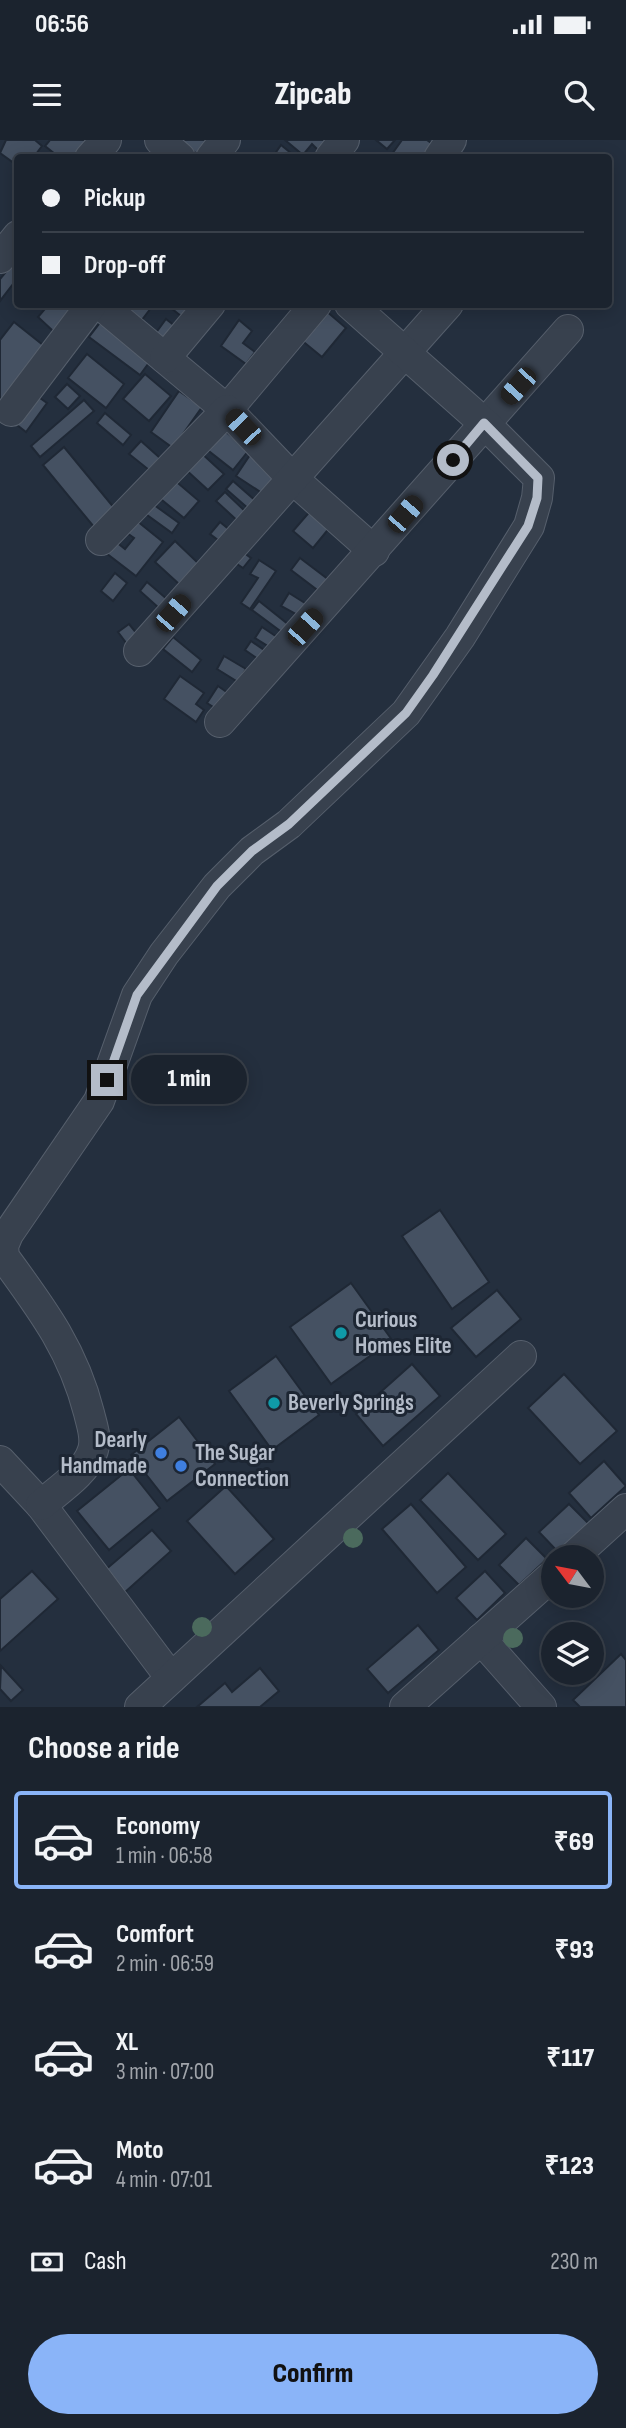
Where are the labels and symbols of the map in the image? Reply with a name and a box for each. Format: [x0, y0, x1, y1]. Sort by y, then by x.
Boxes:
car [497, 363, 540, 409]
car [221, 405, 266, 449]
route start [437, 444, 469, 476]
car [384, 491, 427, 537]
car [152, 590, 195, 636]
car [284, 604, 327, 650]
callout: 1 min [132, 1056, 247, 1104]
route end [91, 1064, 123, 1096]
place label: Curious Homes Elite [355, 1306, 452, 1360]
marker: Curious Homes Elite [333, 1325, 349, 1341]
place label: Beverly Springs [288, 1389, 414, 1417]
marker: Beverly Springs [266, 1395, 282, 1411]
place label: Dearly Handmade [61, 1426, 147, 1480]
place label: The Sugar Connection [195, 1439, 289, 1493]
marker: Dearly Handmade [153, 1445, 169, 1461]
marker: The Sugar Connection [173, 1458, 189, 1474]
north arrow [541, 1545, 604, 1608]

